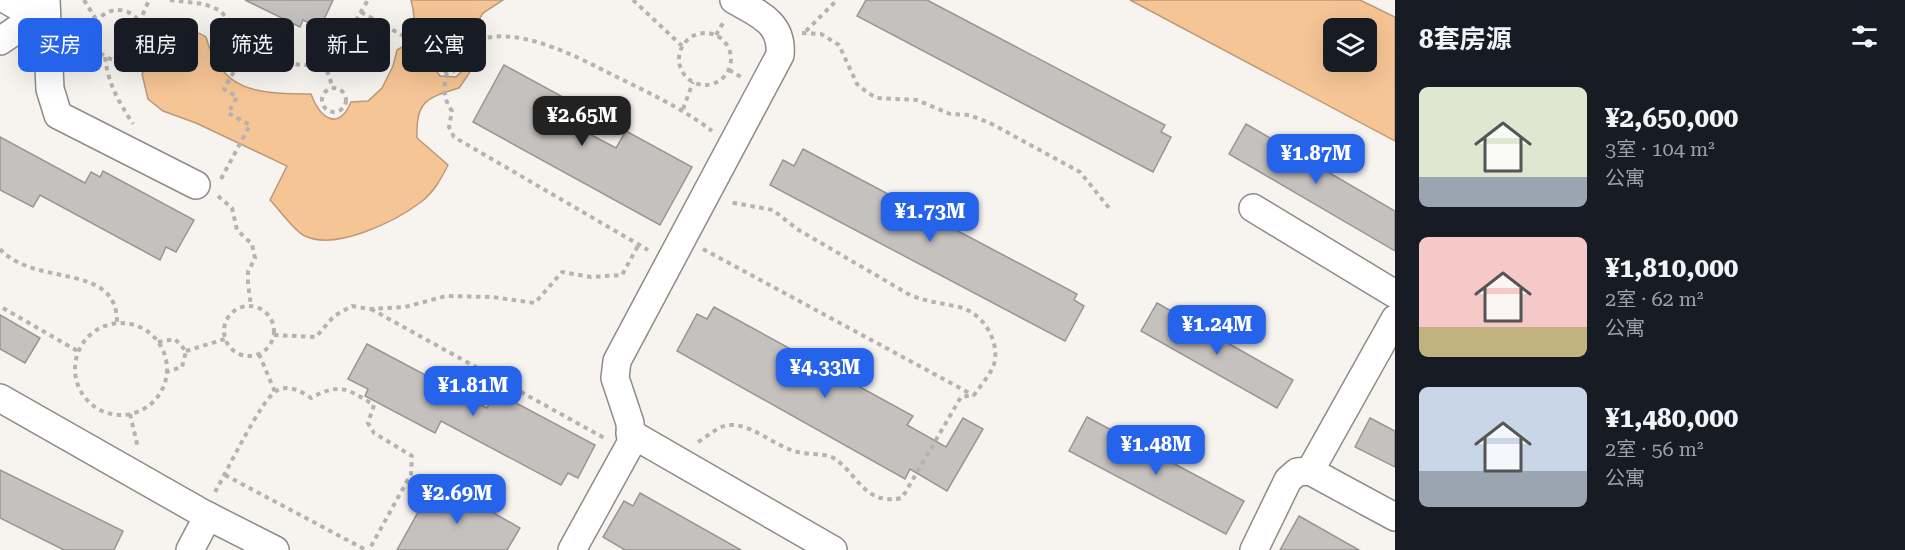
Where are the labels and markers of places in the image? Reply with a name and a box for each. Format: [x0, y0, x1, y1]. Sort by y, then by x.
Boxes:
pin: ¥2.65M [533, 96, 631, 147]
pin: ¥1.87M [1267, 134, 1365, 185]
pin: ¥1.73M [881, 192, 979, 243]
pin: ¥1.24M [1168, 305, 1266, 356]
pin: ¥4.33M [776, 348, 874, 399]
pin: ¥1.81M [424, 366, 522, 417]
pin: ¥1.48M [1107, 425, 1205, 476]
pin: ¥2.69M [408, 474, 506, 525]

